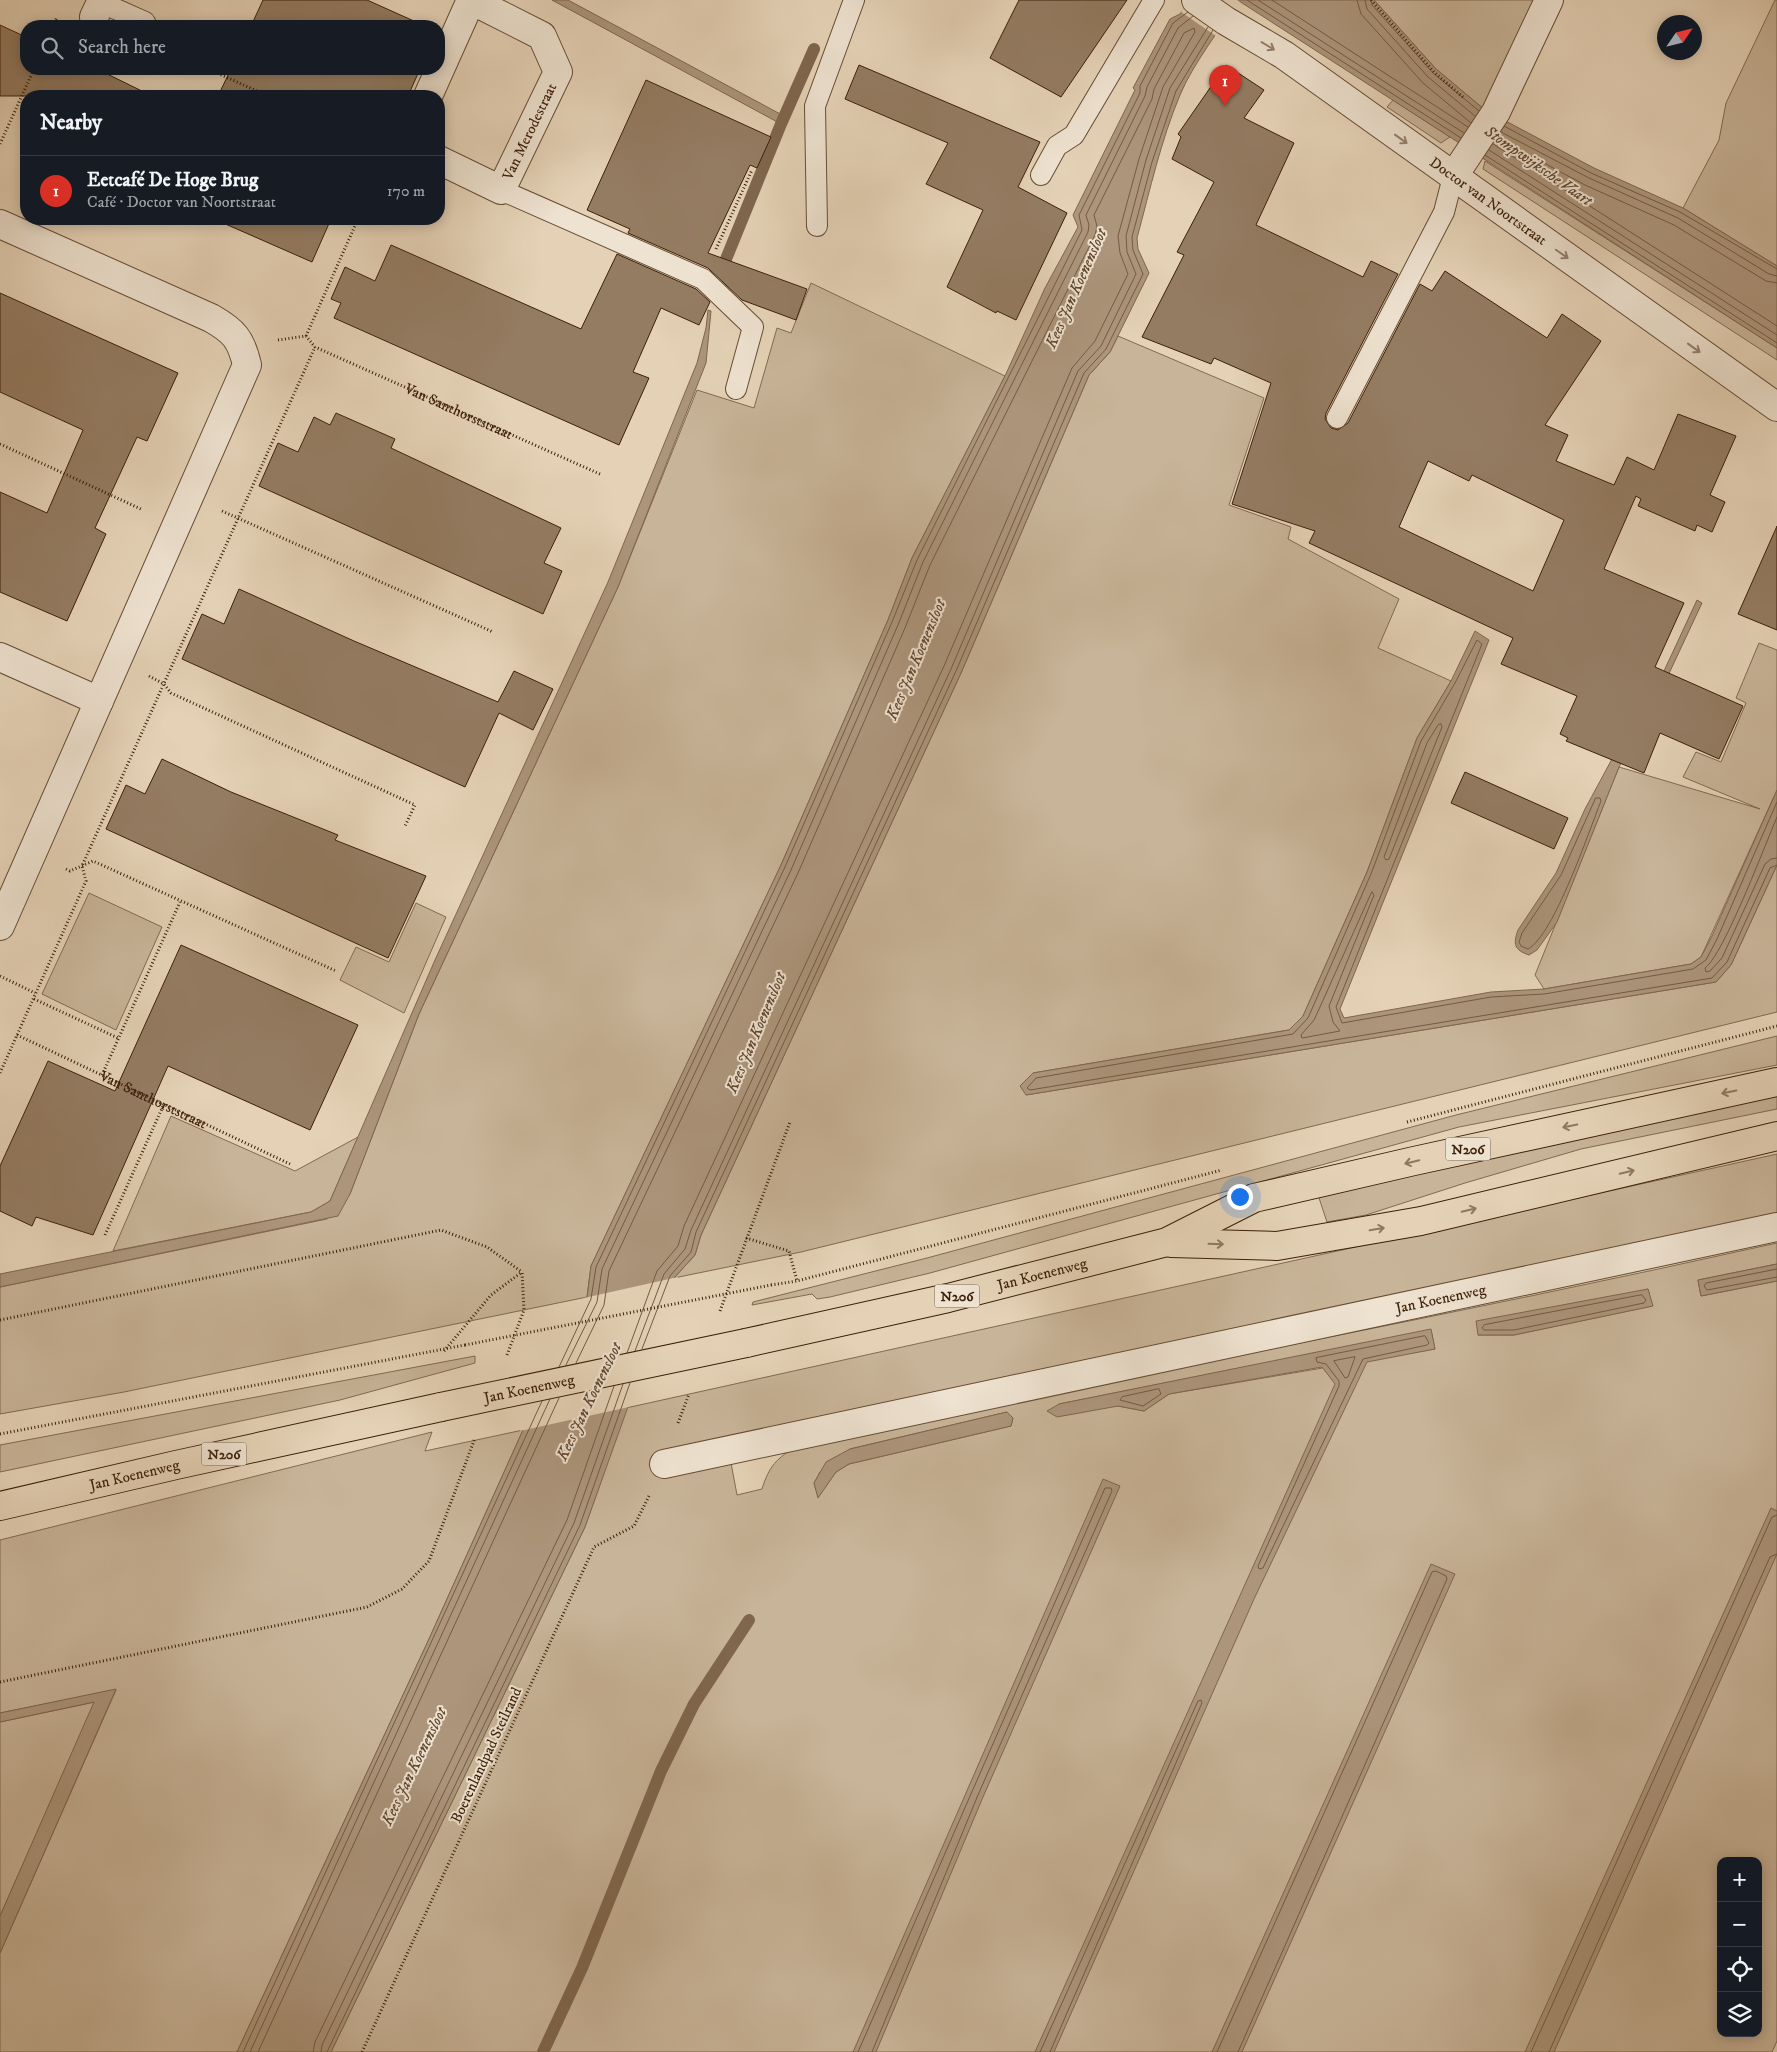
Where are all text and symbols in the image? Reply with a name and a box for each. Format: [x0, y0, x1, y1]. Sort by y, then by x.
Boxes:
north arrow [1657, 15, 1702, 60]
search box [20, 20, 445, 75]
icon: search [38, 34, 66, 62]
text: Search here [78, 36, 166, 59]
one-way arrow [1261, 41, 1275, 51]
pin: 1 [1209, 65, 1241, 106]
street label: Van Merodestraat [498, 80, 561, 184]
text: Nearby [40, 110, 102, 136]
water label: Stompwijksche Vaart [1480, 121, 1597, 211]
one-way arrow [1394, 134, 1407, 145]
street label: Doctor van Noortstraat [1426, 153, 1551, 250]
text: Eetcafé De Hoge Brug [87, 169, 258, 192]
text: 1 [53, 181, 59, 201]
text: 170 m [387, 181, 425, 201]
text: Café · Doctor van Noortstraat [87, 192, 276, 212]
water label: Kees Jan Koenensloot [1040, 224, 1112, 352]
one-way arrow [1555, 249, 1569, 259]
one-way arrow [1687, 343, 1701, 353]
street label: Van Santhorststraat [401, 379, 516, 444]
water label: Kees Jan Koenensloot [881, 595, 951, 724]
water label: Kees Jan Koenensloot [721, 968, 791, 1097]
street label: Van Santhorststraat [96, 1066, 210, 1133]
one-way arrow [1722, 1088, 1738, 1097]
one-way arrow [1563, 1122, 1579, 1131]
road number: N206 [1446, 1138, 1490, 1160]
one-way arrow [1404, 1157, 1420, 1167]
one-way arrow [1618, 1167, 1634, 1176]
your location [1227, 1184, 1253, 1210]
one-way arrow [1460, 1205, 1476, 1214]
one-way arrow [1369, 1223, 1385, 1233]
one-way arrow [1208, 1239, 1224, 1249]
street label: Jan Koenenweg [993, 1254, 1090, 1296]
street label: Jan Koenenweg [1392, 1280, 1488, 1318]
road number: N206 [934, 1284, 980, 1308]
water label: Kees Jan Koenensloot [551, 1338, 627, 1465]
street label: Jan Koenenweg [480, 1370, 577, 1408]
road number: N206 [202, 1442, 246, 1466]
street label: Jan Koenenweg [86, 1455, 182, 1495]
street label: Boerenlandpad Steilrand [447, 1684, 527, 1826]
water label: Kees Jan Koenensloot [376, 1703, 452, 1830]
map controls [1717, 1857, 1762, 2037]
button: + [1717, 1857, 1762, 1902]
button: − [1717, 1902, 1762, 1947]
button: locate [1717, 1947, 1762, 1992]
button: layers [1717, 1992, 1762, 2037]

